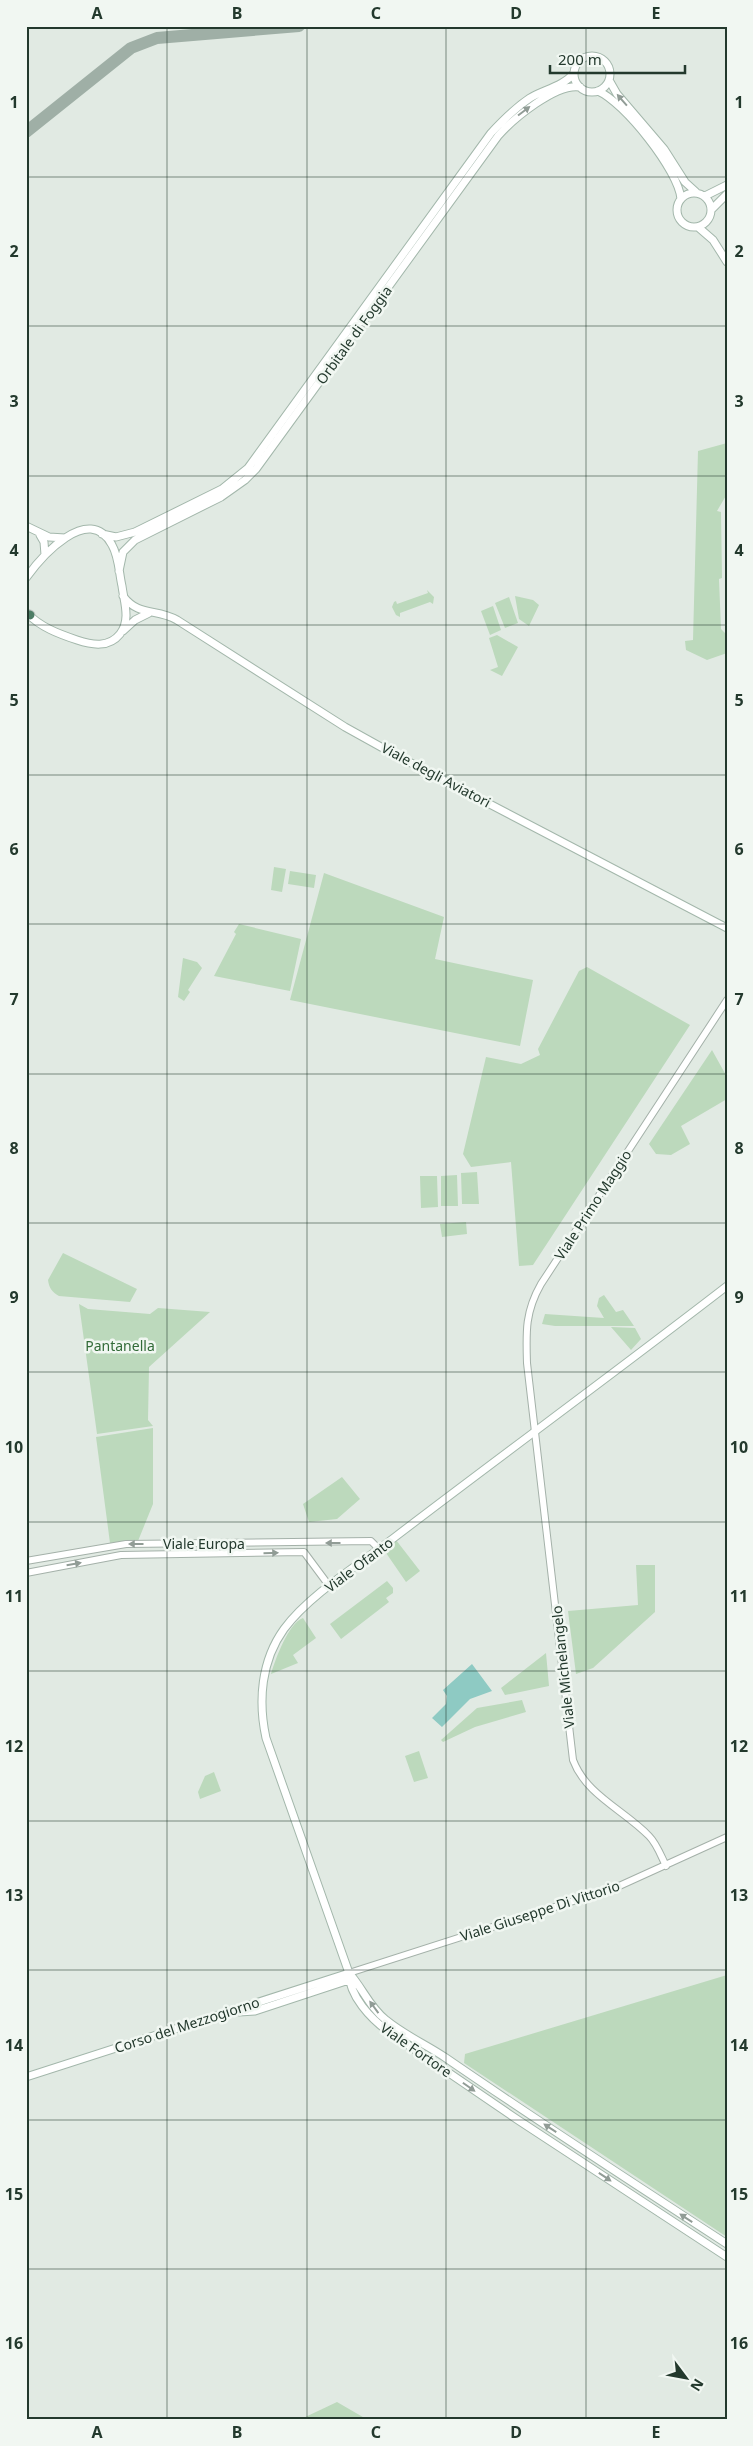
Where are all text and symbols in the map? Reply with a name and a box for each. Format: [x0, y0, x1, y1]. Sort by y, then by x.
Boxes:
text: A [91, 2, 103, 24]
text: B [232, 2, 242, 24]
text: C [371, 2, 381, 24]
text: D [510, 2, 522, 24]
text: E [652, 2, 661, 24]
scale bar [550, 42, 686, 74]
text: 200 m [558, 49, 602, 69]
text: 1 [9, 91, 19, 113]
text: 1 [734, 91, 744, 113]
one-way arrow [617, 93, 628, 106]
one-way arrow [517, 106, 530, 117]
text: 2 [9, 240, 19, 262]
text: 2 [734, 240, 744, 262]
street label: Orbitale di Foggia [311, 282, 396, 388]
text: 3 [9, 390, 19, 412]
text: 3 [734, 390, 744, 412]
text: 4 [9, 539, 19, 561]
text: 4 [734, 539, 744, 561]
text: 5 [9, 689, 19, 711]
text: 5 [734, 689, 744, 711]
street label: Viale degli Aviatori [378, 738, 494, 811]
text: 6 [9, 838, 19, 860]
text: 6 [734, 838, 744, 860]
text: 7 [9, 988, 19, 1010]
text: 7 [734, 988, 744, 1010]
text: 8 [9, 1137, 19, 1159]
text: 8 [734, 1137, 744, 1159]
street label: Viale Primo Maggio [550, 1146, 635, 1264]
text: 9 [9, 1286, 19, 1308]
text: 9 [734, 1286, 744, 1308]
park label: Pantanella [85, 1336, 155, 1355]
text: 10 [5, 1436, 23, 1458]
text: 10 [730, 1436, 748, 1458]
street label: Viale Ofanto [321, 1533, 397, 1597]
street label: Viale Europa [163, 1534, 245, 1553]
one-way arrow [325, 1539, 341, 1547]
one-way arrow [128, 1540, 144, 1548]
one-way arrow [263, 1548, 279, 1556]
one-way arrow [67, 1560, 82, 1568]
text: 11 [5, 1585, 23, 1607]
text: 11 [730, 1585, 748, 1607]
street label: Viale Michelangelo [547, 1605, 578, 1729]
text: 12 [5, 1735, 23, 1757]
text: 12 [730, 1735, 748, 1757]
street label: Viale Giuseppe Di Vittorio [458, 1876, 622, 1945]
text: 13 [5, 1884, 23, 1906]
text: 13 [730, 1884, 748, 1906]
street label: Corso del Mezzogiorno [112, 1992, 262, 2057]
one-way arrow [369, 2000, 379, 2014]
street label: Viale Fortore [377, 2018, 456, 2081]
text: 14 [5, 2034, 23, 2056]
text: 14 [730, 2034, 748, 2056]
one-way arrow [462, 2082, 476, 2092]
one-way arrow [544, 2124, 557, 2133]
one-way arrow [598, 2172, 611, 2181]
text: 15 [5, 2183, 23, 2205]
text: 15 [730, 2183, 748, 2205]
one-way arrow [679, 2213, 693, 2222]
text: 16 [5, 2332, 23, 2354]
text: 16 [730, 2332, 748, 2354]
north arrow [660, 2354, 710, 2404]
text: N [686, 2375, 709, 2395]
text: A [91, 2421, 103, 2443]
text: B [232, 2421, 242, 2443]
text: C [371, 2421, 381, 2443]
text: D [510, 2421, 522, 2443]
text: E [652, 2421, 661, 2443]

